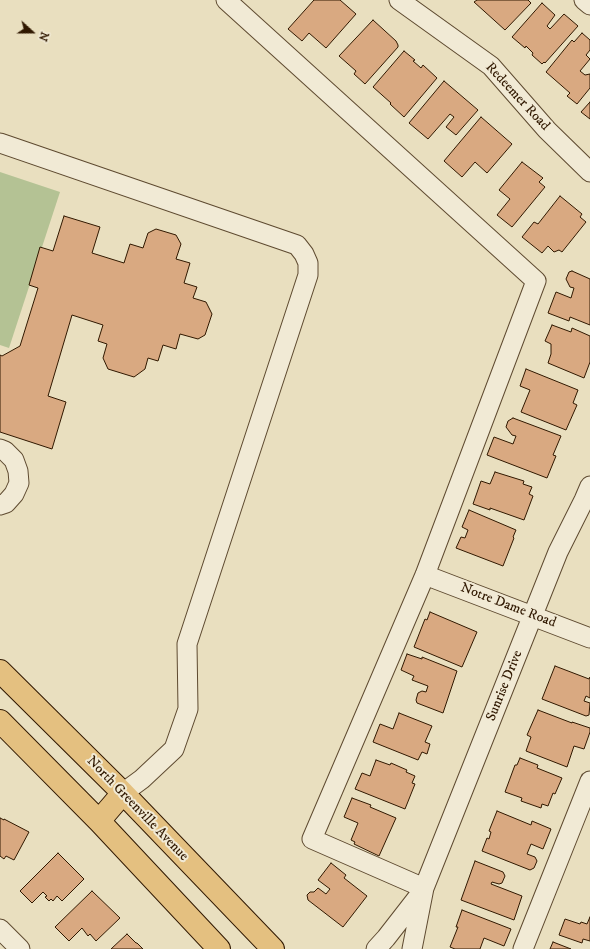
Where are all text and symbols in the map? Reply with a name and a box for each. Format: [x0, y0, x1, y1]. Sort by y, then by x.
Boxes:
north arrow [12, 12, 52, 52]
text: N [35, 30, 51, 43]
street label: Redeemer Road [481, 59, 553, 135]
street label: Notre Dame Road [458, 580, 558, 632]
street label: Sunrise Drive [483, 648, 527, 724]
street label: North Greenville Avenue [83, 753, 191, 865]

